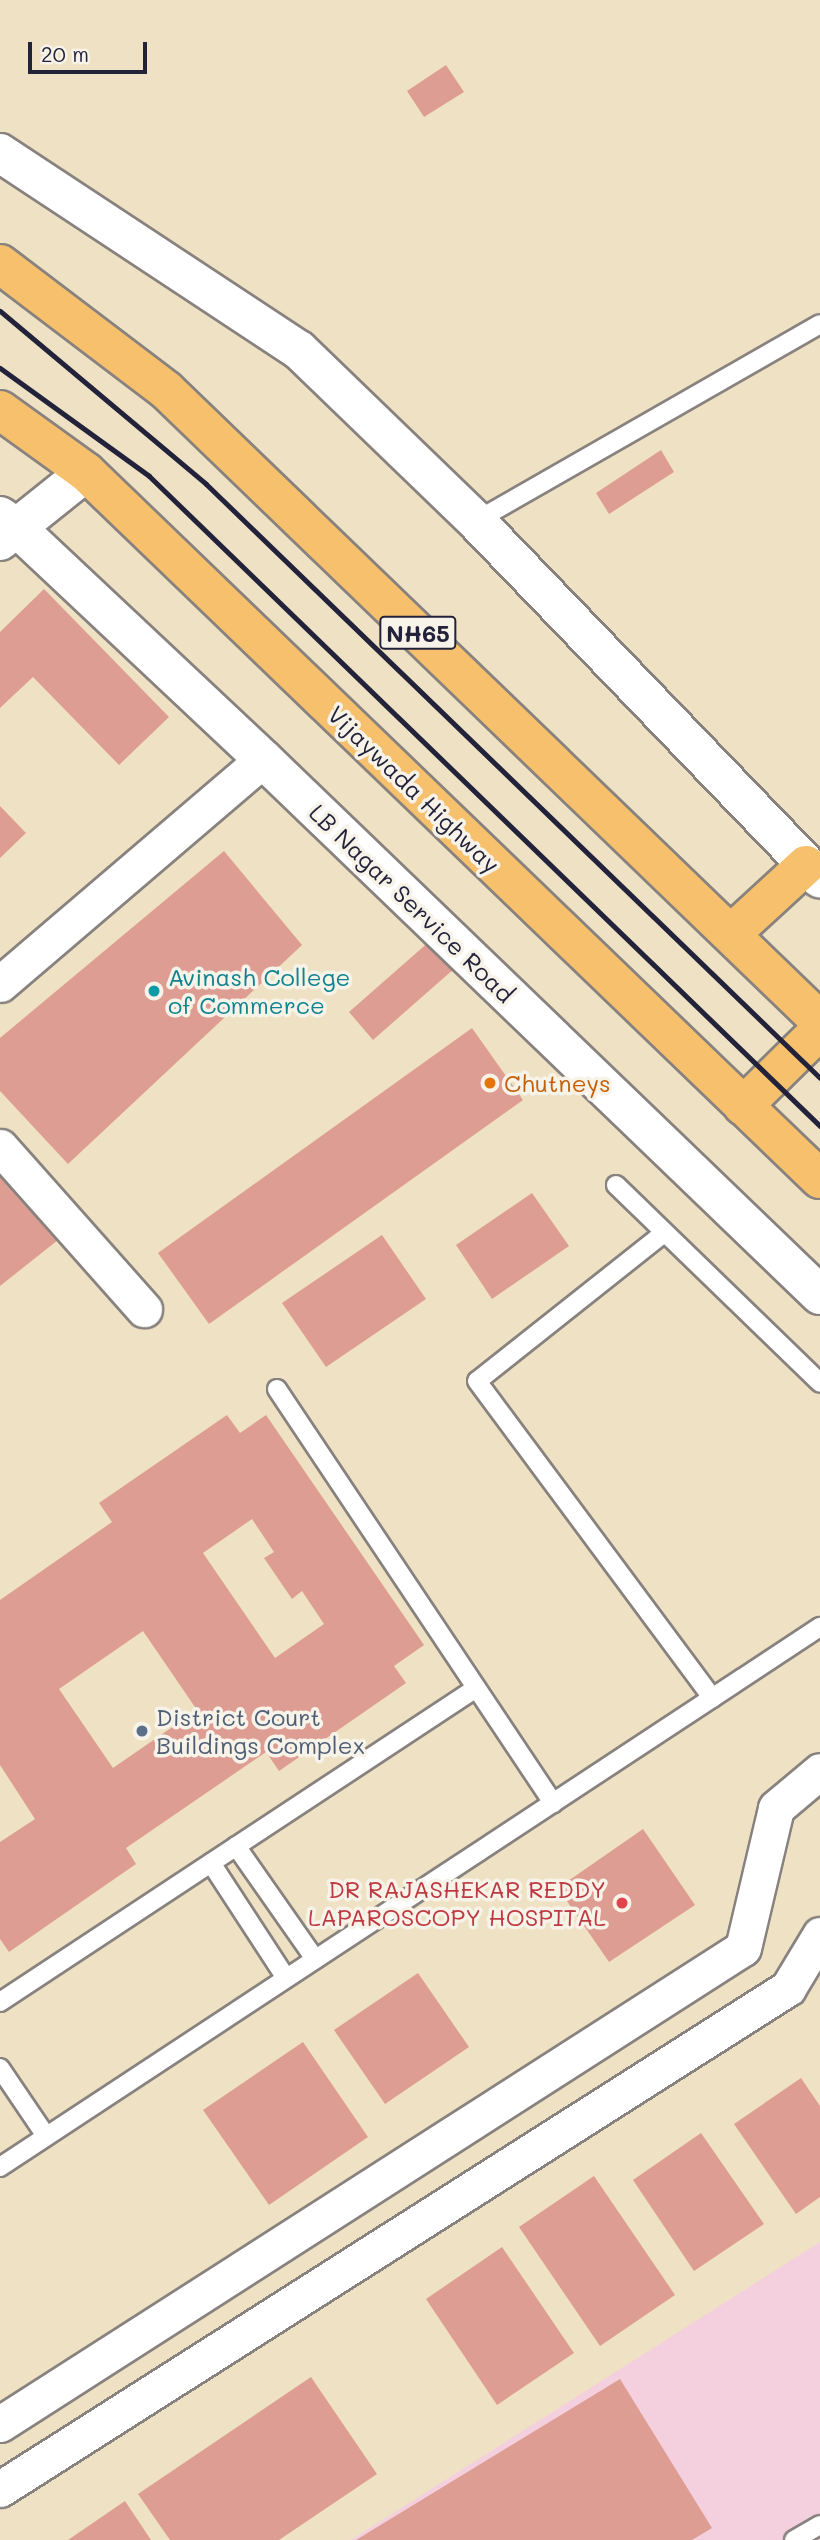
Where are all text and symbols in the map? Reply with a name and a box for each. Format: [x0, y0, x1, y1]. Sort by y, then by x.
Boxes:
scale bar [32, 28, 150, 72]
text: 20 m [41, 40, 89, 67]
road number: NH65 [378, 614, 458, 652]
street label: Vijaywada Highway [322, 700, 506, 878]
street label: LB Nagar Service Road [304, 798, 520, 1008]
place label: Avinash College of Commerce [168, 963, 350, 1019]
marker: Avinash College of Commerce [146, 983, 162, 999]
place label: Chutneys [504, 1069, 611, 1097]
marker: Chutneys [482, 1075, 498, 1091]
place label: District Court Buildings Complex [156, 1703, 365, 1759]
marker: District Court Buildings Complex [134, 1723, 150, 1739]
place label: DR RAJASHEKAR REDDY LAPAROSCOPY HOSPITAL [308, 1875, 606, 1931]
marker: DR RAJASHEKAR REDDY LAPAROSCOPY HOSPITAL [612, 1893, 632, 1913]

